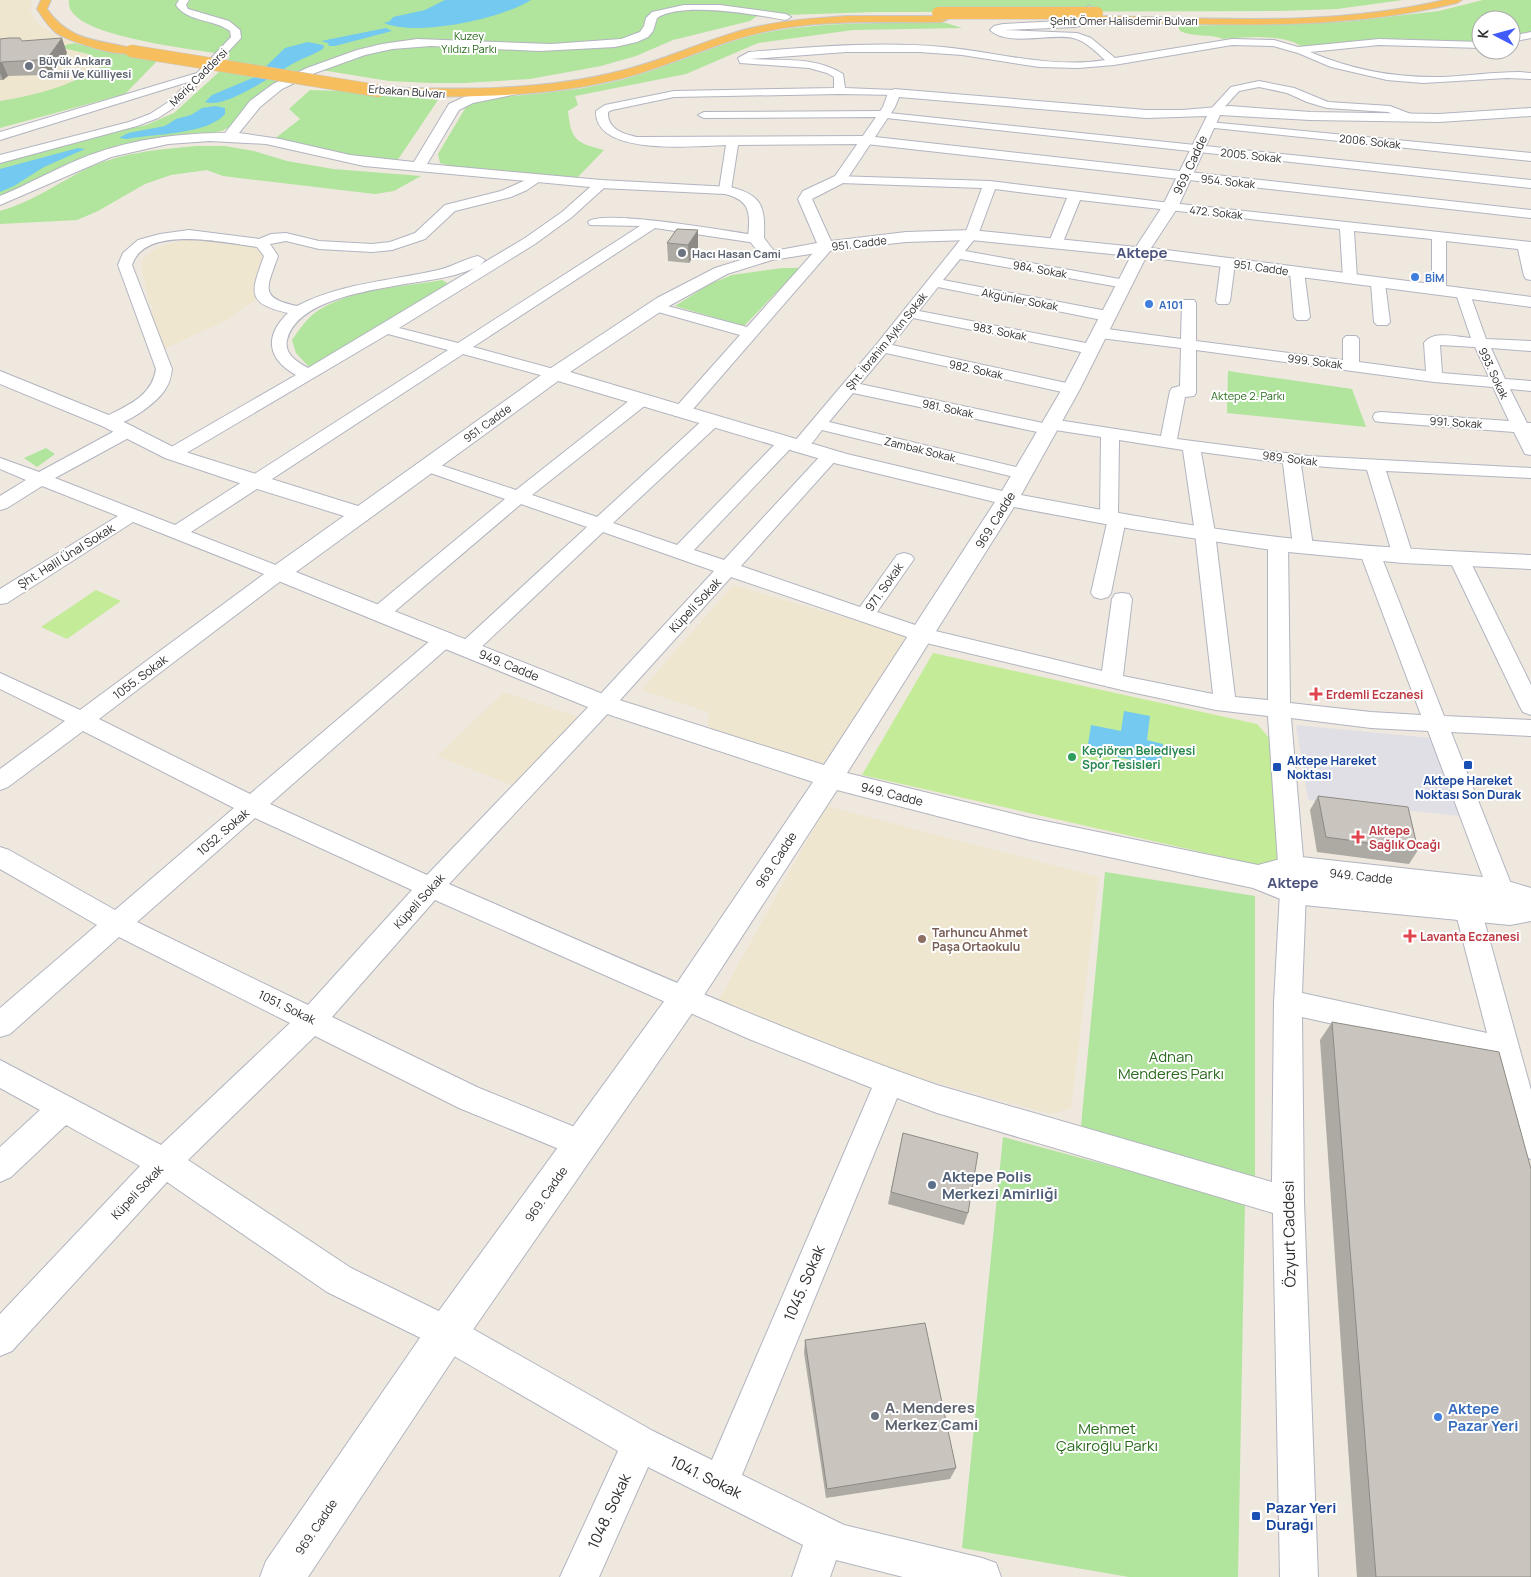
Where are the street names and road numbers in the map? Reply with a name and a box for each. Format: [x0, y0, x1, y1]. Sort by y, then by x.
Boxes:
street label: Şehit Ömer Halisdemir Bulvarı [1050, 13, 1198, 28]
street label: Meriç Caddersi [166, 45, 230, 109]
street label: Erbakan Bulvarı [368, 81, 446, 101]
street label: 2006. Sokak [1338, 130, 1402, 152]
street label: 969. Cadde [1169, 132, 1211, 198]
street label: 2005. Sokak [1220, 144, 1283, 166]
street label: 954. Sokak [1200, 171, 1257, 191]
street label: 472. Sokak [1189, 202, 1244, 222]
street label: 951. Cadde [831, 232, 888, 254]
street label: 951. Cadde [1232, 256, 1290, 278]
street label: 984. Sokak [1012, 257, 1069, 281]
street label: Akgünler Sokak [981, 284, 1060, 314]
street label: Şht. İbrahim Aykın Sokak [842, 289, 930, 393]
street label: 983. Sokak [972, 318, 1029, 344]
street label: 993. Sokak [1476, 345, 1513, 402]
street label: 999. Sokak [1287, 350, 1344, 372]
street label: 982. Sokak [948, 356, 1005, 382]
street label: 981. Sokak [921, 395, 976, 421]
street label: 951. Cadde [460, 400, 514, 445]
street label: 991. Sokak [1429, 413, 1483, 431]
street label: Zambak Sokak [883, 433, 958, 465]
street label: 989. Sokak [1262, 447, 1319, 469]
street label: 969. Cadde [971, 488, 1019, 552]
street label: Şht. Halil Ünal Sokak [14, 519, 118, 593]
street label: 971. Sokak [861, 558, 908, 615]
street label: Küpeli Sokak [665, 573, 725, 636]
street label: 949. Cadde [476, 645, 542, 685]
street label: 1055. Sokak [109, 650, 172, 703]
street label: 949. Cadde [859, 778, 925, 810]
street label: 1052. Sokak [193, 804, 253, 859]
street label: 969. Cadde [751, 829, 801, 891]
street label: 949. Cadde [1329, 864, 1393, 888]
street label: Küpeli Sokak [390, 869, 449, 932]
street label: 1051. Sokak [256, 986, 319, 1029]
street label: Küpeli Sokak [107, 1160, 167, 1223]
street label: 969. Cadde [521, 1163, 571, 1225]
street label: Özyurt Caddesi [1278, 1180, 1300, 1288]
street label: 1045. Sokak [779, 1241, 830, 1324]
street label: 1041. Sokak [667, 1451, 746, 1504]
street label: 1048. Sokak [582, 1469, 636, 1552]
street label: 969. Cadde [291, 1496, 341, 1558]

